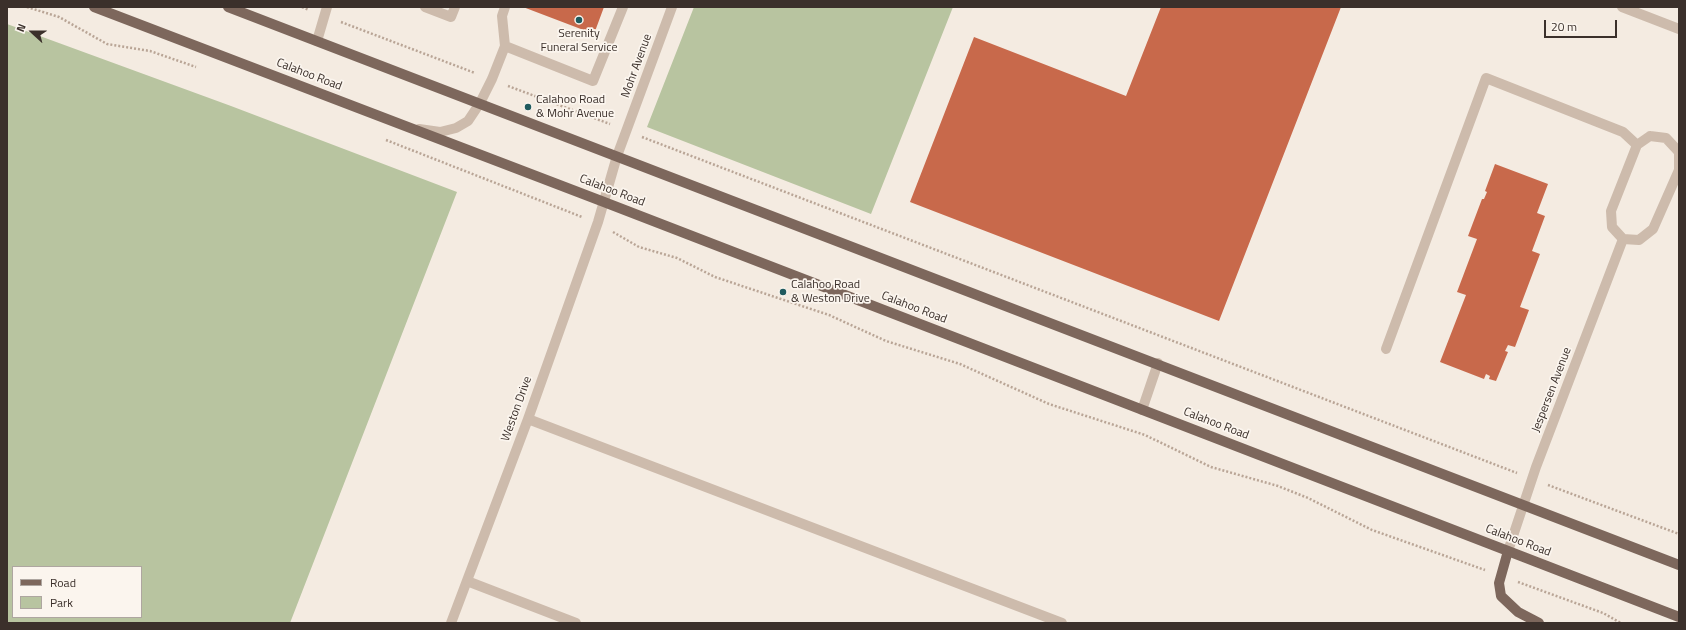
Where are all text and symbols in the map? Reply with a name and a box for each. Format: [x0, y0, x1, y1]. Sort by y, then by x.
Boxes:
north arrow [12, 12, 52, 52]
scale bar [1546, 12, 1619, 38]
marker: Serenity Funeral Service [574, 15, 584, 25]
text: 20 m [1551, 17, 1577, 36]
text: N [12, 21, 30, 34]
place label: Serenity Funeral Service [541, 27, 617, 55]
street label: Mohr Avenue [619, 32, 655, 100]
street label: Calahoo Road [274, 56, 344, 94]
place label: Calahoo Road & Mohr Avenue [536, 93, 614, 121]
marker: Calahoo Road & Mohr Avenue [523, 102, 533, 112]
street label: Calahoo Road [577, 172, 647, 210]
place label: Calahoo Road & Weston Drive [791, 278, 870, 306]
marker: Calahoo Road & Weston Drive [778, 287, 788, 297]
street label: Calahoo Road [879, 289, 949, 327]
street label: Jespersen Avenue [1529, 345, 1575, 435]
street label: Weston Drive [499, 375, 535, 443]
street label: Calahoo Road [1181, 405, 1251, 443]
street label: Calahoo Road [1483, 522, 1553, 560]
legend [12, 566, 142, 618]
text: Road [50, 573, 76, 592]
text: Park [50, 593, 73, 612]

